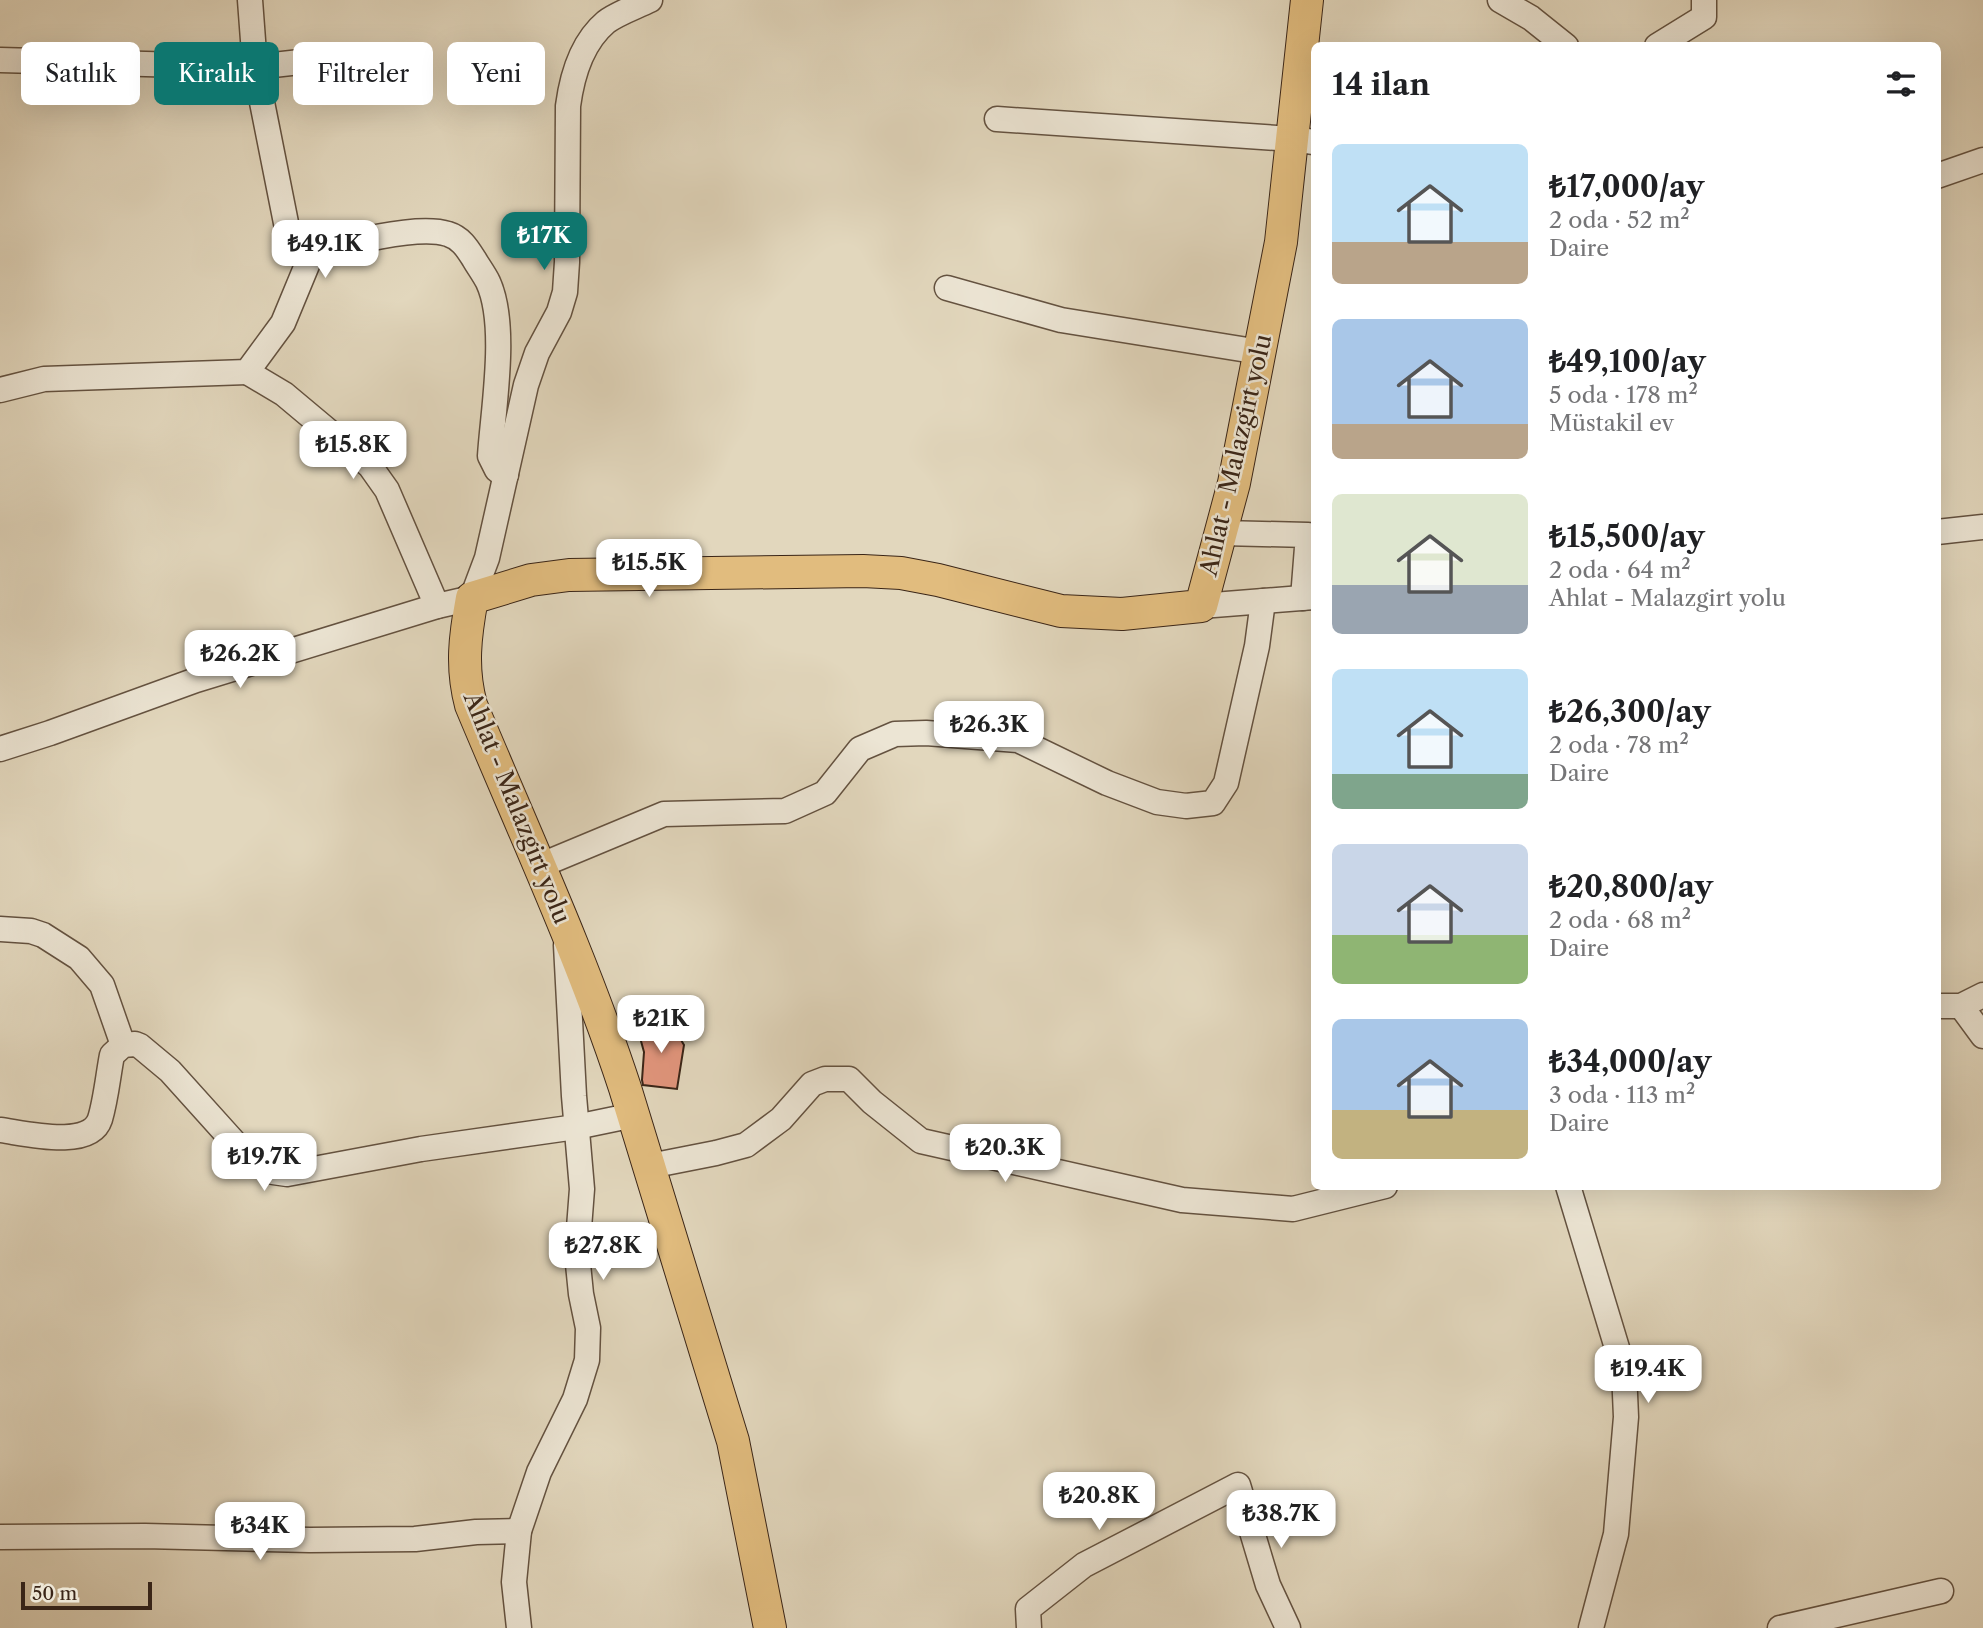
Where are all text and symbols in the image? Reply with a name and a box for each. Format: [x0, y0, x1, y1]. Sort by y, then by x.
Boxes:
chip: Satılık [21, 42, 140, 105]
chip: Kiralık [154, 42, 279, 105]
chip: Filtreler [293, 42, 433, 105]
chip: Yeni [447, 42, 545, 105]
icon: filters [1882, 65, 1920, 103]
text: 14 ilan [1332, 66, 1430, 103]
text: ₺17,000/ay [1549, 168, 1704, 205]
icon: home [1388, 172, 1472, 256]
text: 2 oda · 52 m² [1549, 206, 1690, 234]
pin: ₺17K [503, 212, 585, 272]
pin: ₺49.1K [268, 220, 382, 280]
text: ₺17K [517, 221, 571, 249]
text: ₺49.1K [288, 229, 362, 257]
text: Daire [1549, 234, 1609, 262]
street label: Ahlat - Malazgirt yolu [1193, 331, 1277, 580]
text: ₺49,100/ay [1549, 343, 1706, 380]
icon: home [1388, 347, 1472, 431]
text: 5 oda · 178 m² [1549, 381, 1698, 409]
text: Müstakil ev [1549, 409, 1674, 437]
pin: ₺15.8K [296, 421, 410, 481]
text: ₺15.8K [315, 430, 391, 458]
text: ₺15,500/ay [1549, 518, 1705, 555]
icon: home [1388, 522, 1472, 606]
pin: ₺15.5K [592, 540, 706, 599]
text: ₺15.5K [612, 548, 686, 576]
text: 2 oda · 64 m² [1549, 556, 1691, 584]
text: Ahlat - Malazgirt yolu [1549, 584, 1786, 612]
pin: ₺26.2K [183, 630, 297, 690]
text: ₺26.2K [201, 639, 279, 667]
street label: Ahlat - Malazgirt yolu [457, 687, 577, 928]
text: ₺26,300/ay [1549, 693, 1711, 730]
icon: home [1388, 697, 1472, 781]
pin: ₺26.3K [932, 702, 1046, 761]
text: ₺26.3K [950, 710, 1028, 738]
text: 2 oda · 78 m² [1549, 731, 1689, 759]
text: Daire [1549, 759, 1609, 787]
text: ₺20,800/ay [1549, 868, 1713, 905]
icon: home [1388, 872, 1472, 956]
text: 2 oda · 68 m² [1549, 906, 1691, 934]
text: Daire [1549, 934, 1609, 962]
pin: ₺21K [620, 996, 702, 1055]
text: ₺21K [633, 1004, 689, 1032]
text: ₺34,000/ay [1549, 1043, 1711, 1080]
icon: home [1388, 1047, 1472, 1131]
text: 3 oda · 113 m² [1549, 1081, 1695, 1109]
text: Daire [1549, 1109, 1609, 1137]
pin: ₺20.3K [948, 1124, 1062, 1184]
text: ₺20.3K [966, 1133, 1044, 1161]
pin: ₺19.7K [207, 1134, 321, 1193]
text: ₺19.7K [228, 1142, 300, 1170]
pin: ₺27.8K [546, 1222, 660, 1282]
text: ₺27.8K [565, 1231, 641, 1259]
pin: ₺19.4K [1591, 1346, 1705, 1405]
text: ₺19.4K [1611, 1354, 1685, 1382]
pin: ₺20.8K [1042, 1472, 1156, 1532]
text: ₺20.8K [1059, 1481, 1139, 1509]
pin: ₺38.7K [1224, 1490, 1338, 1550]
text: ₺38.7K [1243, 1499, 1319, 1527]
pin: ₺34K [219, 1502, 301, 1562]
text: ₺34K [231, 1511, 289, 1539]
scale bar [21, 1579, 152, 1611]
text: 50 m [32, 1582, 77, 1605]

